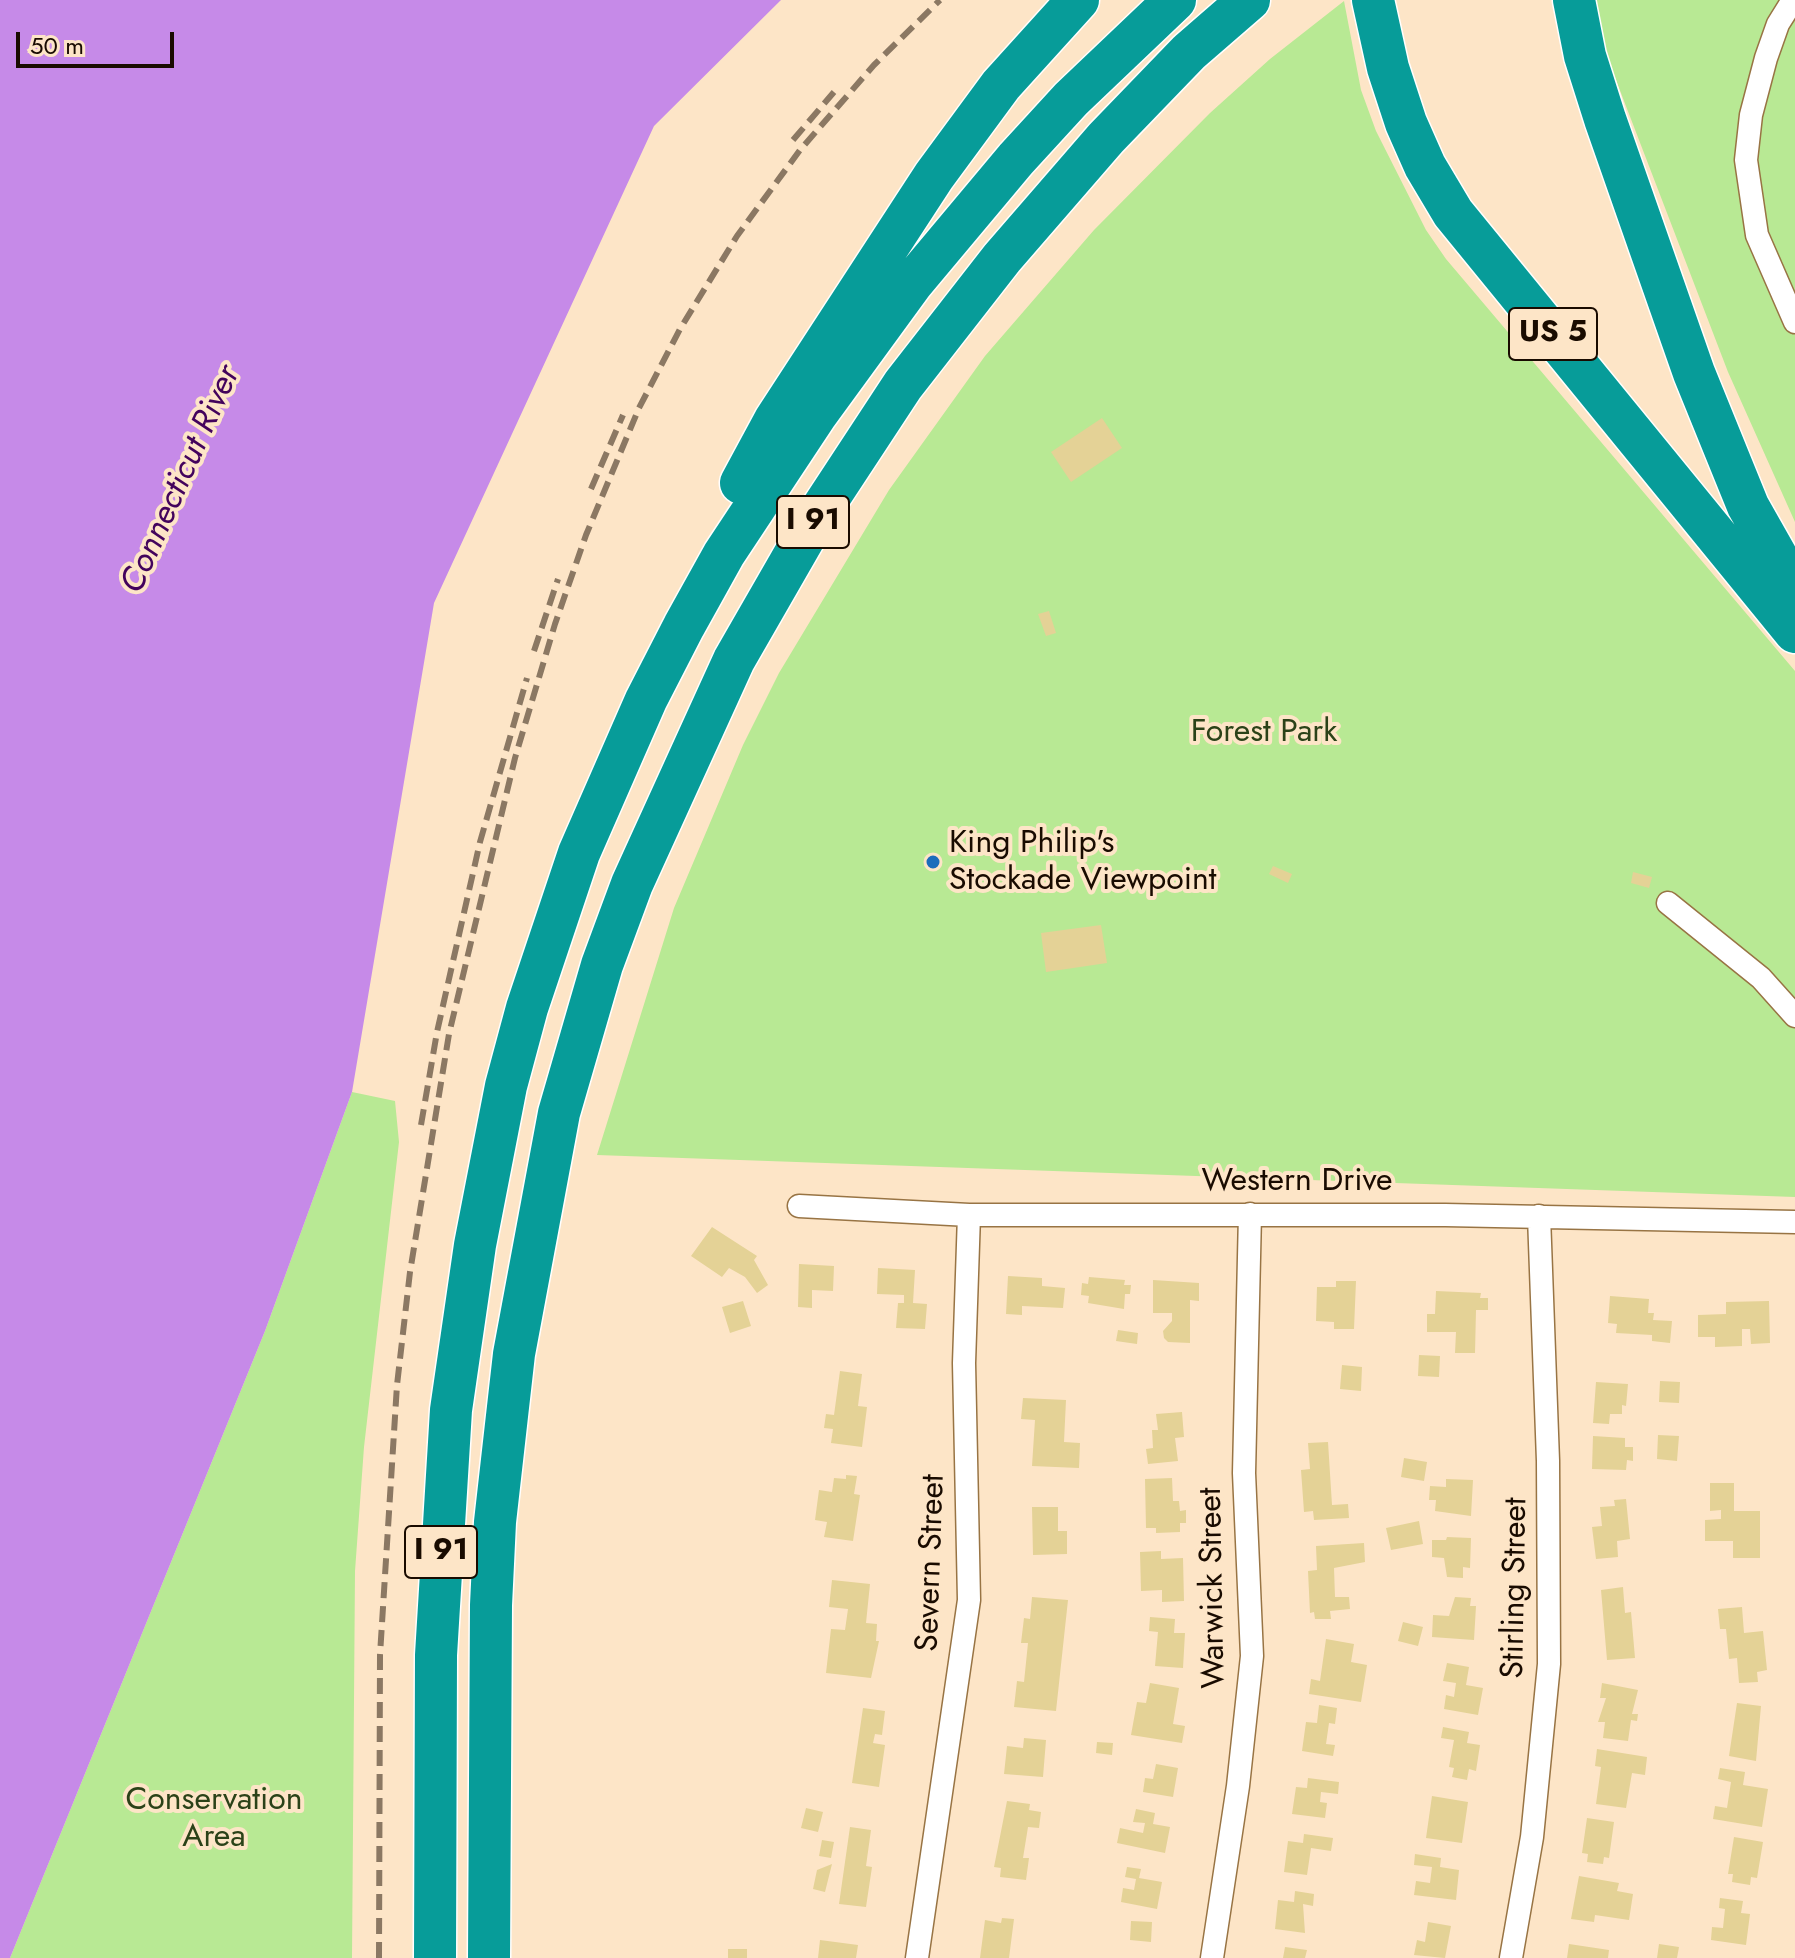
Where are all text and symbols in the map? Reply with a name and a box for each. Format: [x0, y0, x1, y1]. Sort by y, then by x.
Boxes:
scale bar [20, 16, 178, 66]
text: 50 m [30, 28, 84, 63]
road number: US 5 [1509, 308, 1597, 360]
water label: Connecticut River [114, 360, 250, 600]
road number: I 91 [777, 496, 849, 548]
park label: Forest Park [1191, 714, 1337, 752]
place label: King Philip's Stockade Viewpoint [949, 825, 1216, 900]
marker: King Philip's Stockade Viewpoint [924, 853, 942, 871]
street label: Western Drive [1201, 1163, 1393, 1201]
street label: Severn Street [910, 1474, 954, 1652]
street label: Warwick Street [1193, 1487, 1235, 1689]
street label: Stirling Street [1495, 1497, 1537, 1679]
road number: I 91 [405, 1526, 477, 1578]
park label: Conservation Area [125, 1782, 303, 1857]

